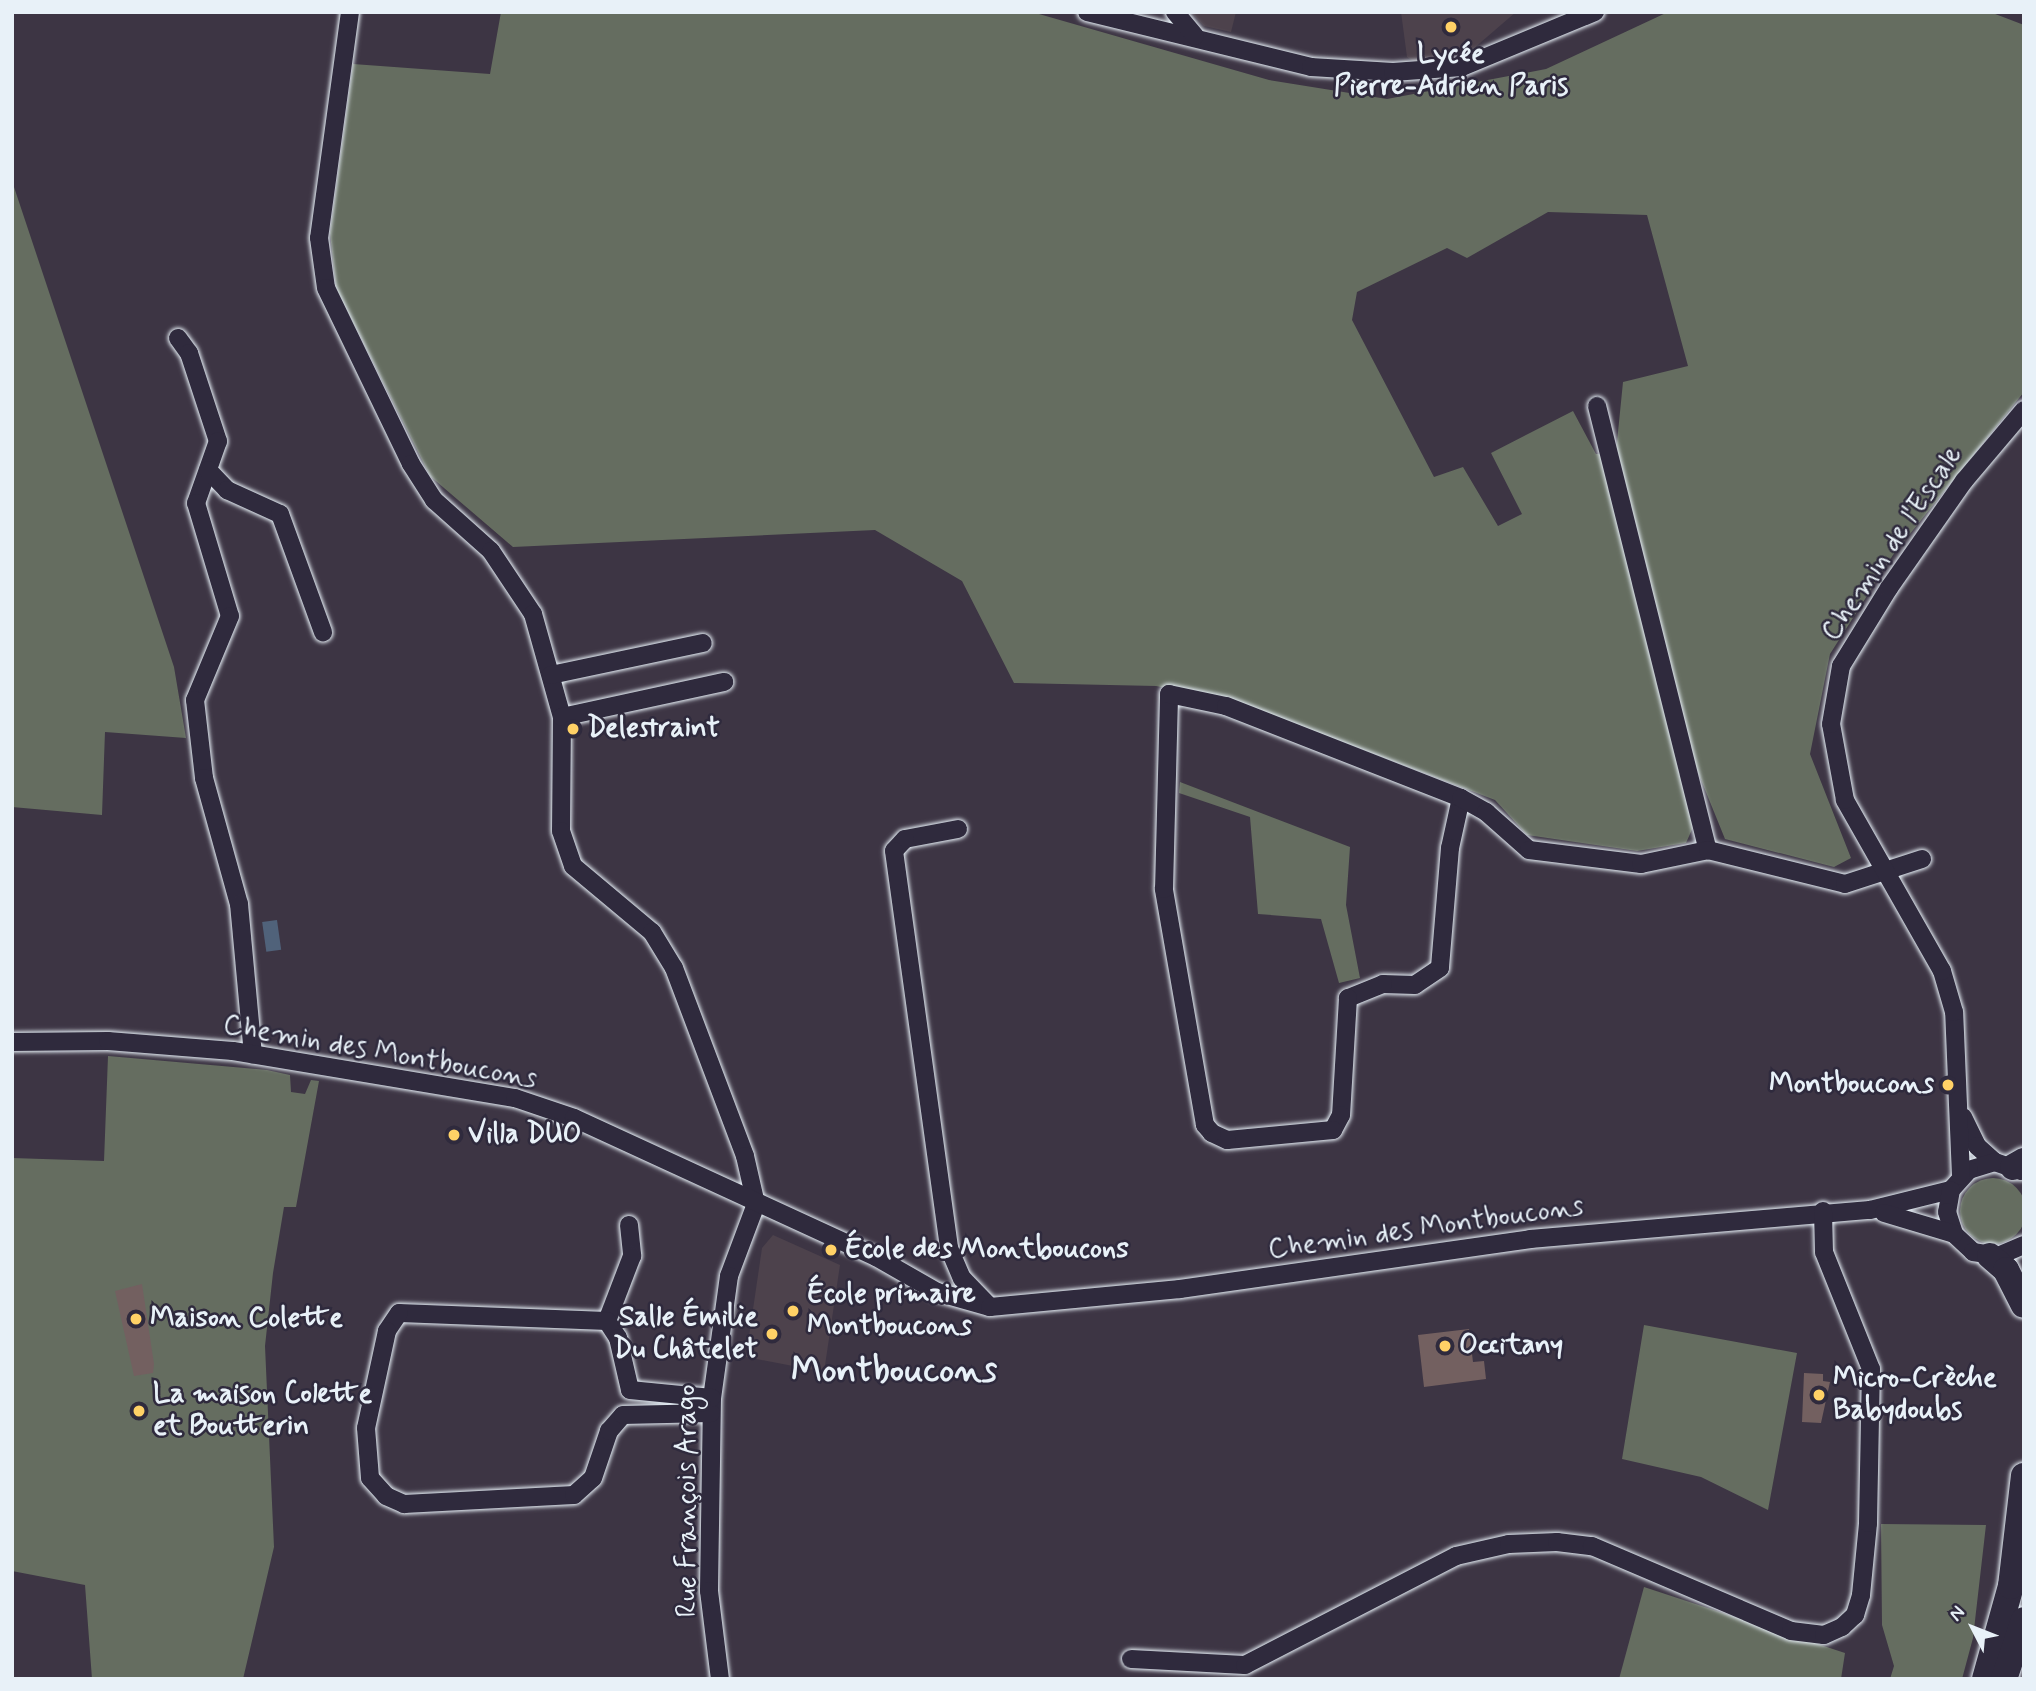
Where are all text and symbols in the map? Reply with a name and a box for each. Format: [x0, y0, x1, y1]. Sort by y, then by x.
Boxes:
marker: Lycée Pierre-Adrien Paris [1443, 19, 1459, 35]
place label: Lycée Pierre-Adrien Paris [1334, 38, 1568, 104]
street label: Chemin de l'Escale [1815, 440, 1971, 648]
place label: Delestraint [587, 712, 720, 746]
marker: Delestraint [565, 721, 581, 737]
street label: Chemin des Montboucons [220, 1009, 540, 1097]
place label: Montboucons [1769, 1068, 1934, 1102]
marker: Montboucons [1940, 1077, 1956, 1093]
place label: Villa DUO [468, 1118, 582, 1152]
marker: Villa DUO [446, 1127, 462, 1143]
street label: Chemin des Montboucons [1266, 1190, 1586, 1268]
place label: École des Montboucons [845, 1233, 1124, 1267]
marker: École des Montboucons [823, 1242, 839, 1258]
place label: École primaire Montboucons [807, 1278, 980, 1344]
place label: Salle Émilie Du Châtelet [608, 1301, 758, 1367]
place label: Maison Colette [150, 1302, 343, 1336]
marker: École primaire Montboucons [785, 1303, 801, 1319]
marker: Maison Colette [128, 1311, 144, 1327]
marker: Salle Émilie Du Châtelet [764, 1326, 780, 1342]
place label: Occitany [1459, 1329, 1563, 1363]
marker: Occitany [1437, 1338, 1453, 1354]
district label: Montboucons [791, 1350, 997, 1392]
place label: Micro-Crèche Babydoubs [1833, 1362, 1997, 1428]
place label: La maison Colette et Boutterin [153, 1378, 383, 1444]
street label: Rue François Arago [671, 1387, 705, 1615]
marker: Micro-Crèche Babydoubs [1811, 1387, 1827, 1403]
marker: La maison Colette et Boutterin [131, 1403, 147, 1419]
north arrow [1938, 1593, 2008, 1663]
text: N [1943, 1601, 1971, 1627]

